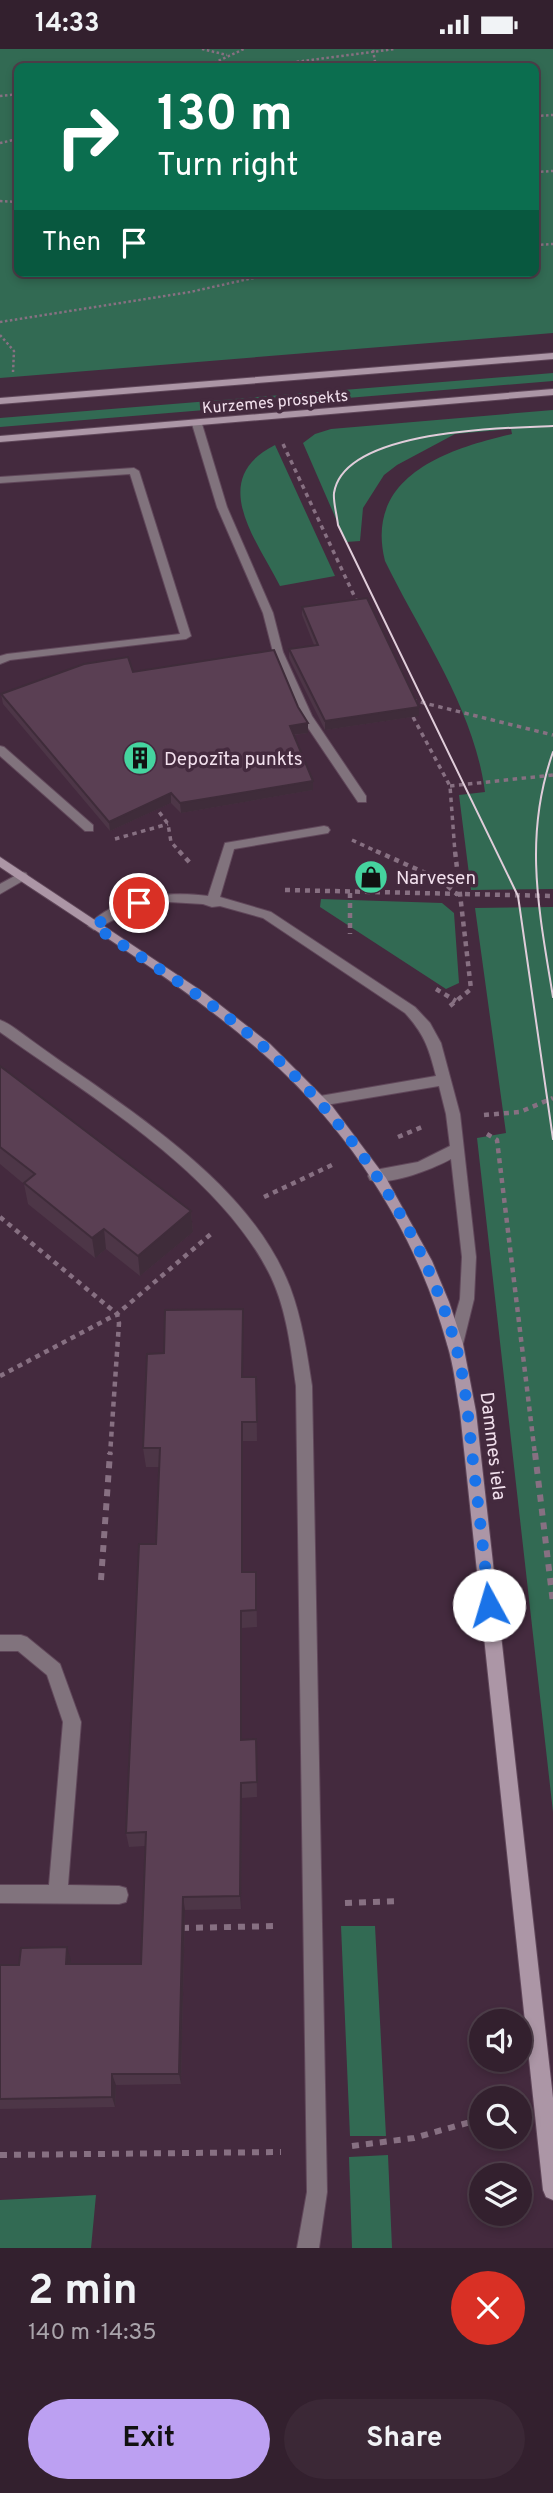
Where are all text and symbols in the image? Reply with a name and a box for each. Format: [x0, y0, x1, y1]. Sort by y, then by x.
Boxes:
text: 14:33 [35, 8, 100, 41]
text: 130 m [157, 86, 293, 148]
icon: right [42, 91, 133, 182]
text: Turn right [157, 147, 299, 187]
icon: arrive [115, 224, 153, 262]
text: Then [42, 227, 101, 260]
street label: Kurzemes prospekts [201, 387, 349, 419]
building icon: Depozīta punkts [121, 739, 159, 777]
place label: Depozīta punkts [164, 748, 303, 772]
shop icon: Narvesen [352, 858, 390, 896]
place label: Narvesen [396, 867, 476, 891]
pin [109, 873, 169, 933]
icon: arrive [120, 884, 158, 922]
street label: Dammes iela [473, 1391, 511, 1502]
position arrow [452, 1568, 526, 1642]
map controls [469, 2009, 532, 2226]
button: sound [469, 2009, 532, 2072]
button: search [469, 2086, 532, 2149]
button: layers [469, 2163, 532, 2226]
text: 2 min [28, 2266, 138, 2319]
button: close [451, 2271, 525, 2345]
text: 140 m · 14:35 [28, 2319, 157, 2348]
button: Exit [28, 2399, 270, 2479]
button: Share [284, 2399, 525, 2479]

